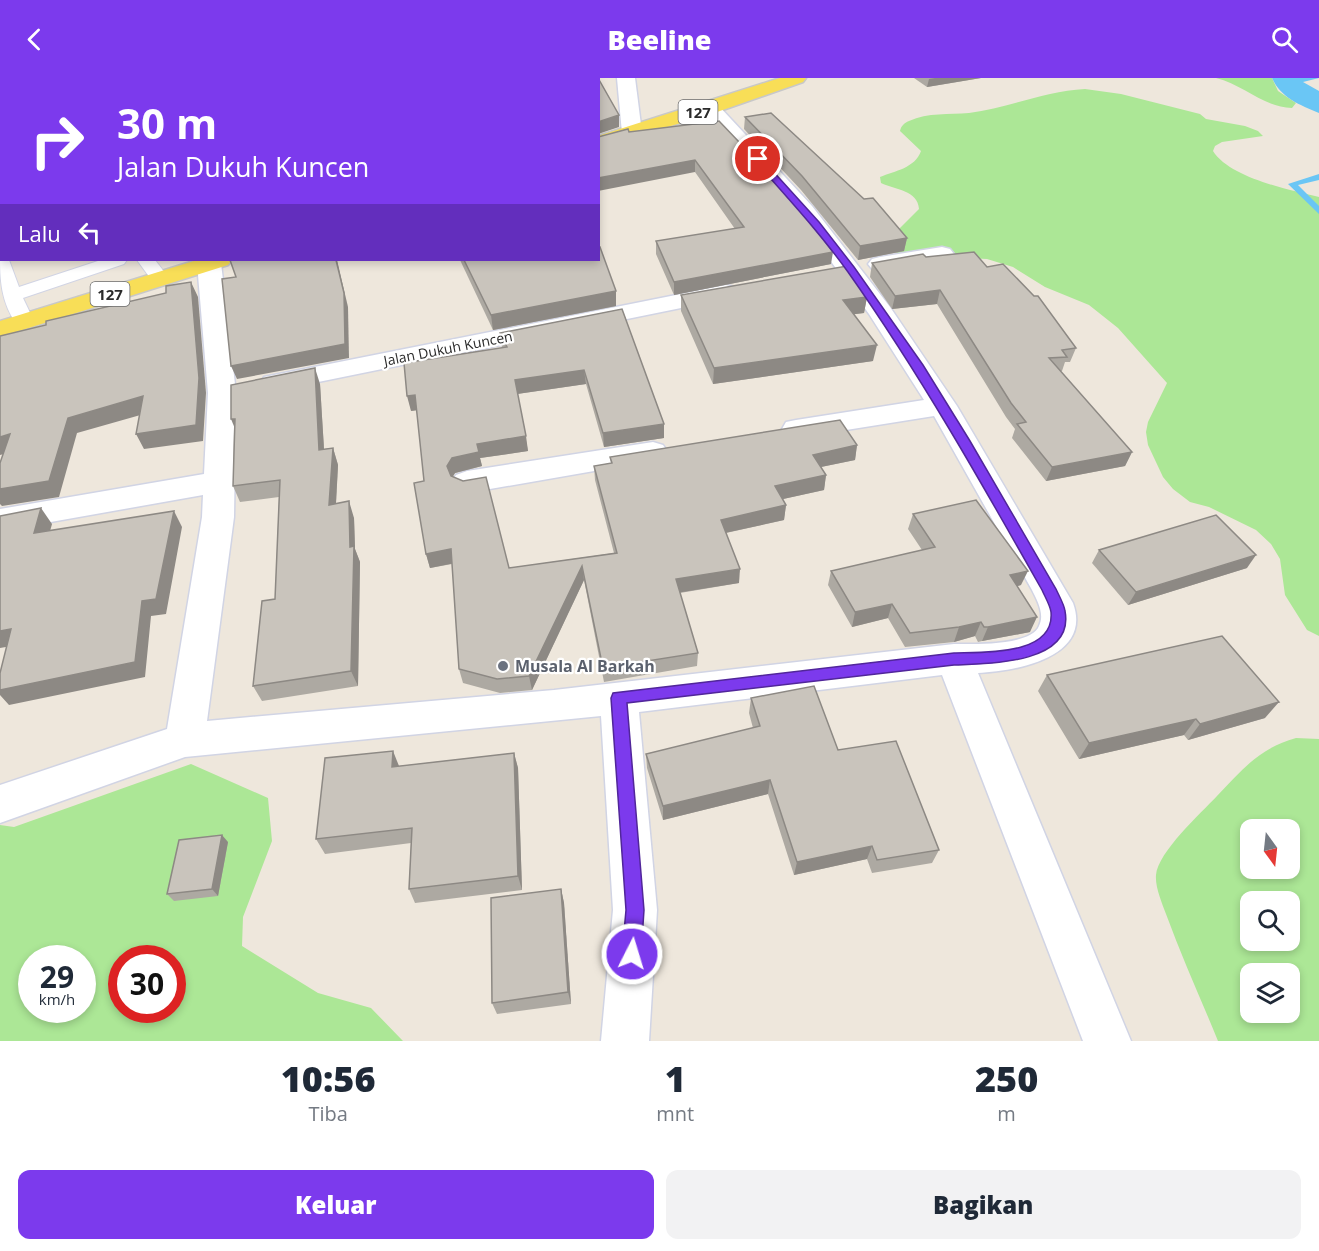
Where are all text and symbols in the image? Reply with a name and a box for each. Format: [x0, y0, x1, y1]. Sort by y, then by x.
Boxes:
text: Beeline [608, 21, 711, 58]
icon: back [18, 23, 51, 56]
icon: search [1268, 23, 1301, 56]
text: 30 m [117, 94, 217, 151]
road number: 127 [678, 100, 718, 124]
icon: right [18, 102, 96, 180]
pin [732, 133, 783, 184]
icon: arrive [741, 142, 774, 175]
text: Jalan Dukuh Kuncen [117, 148, 369, 185]
icon: left [73, 216, 106, 249]
text: Lalu [18, 218, 61, 248]
road number: 127 [90, 282, 130, 306]
street label: Jalan Dukuh Kuncen [380, 326, 514, 370]
place label: Musala Al Barkah [515, 655, 655, 677]
marker: Musala Al Barkah [496, 659, 510, 673]
north arrow [1240, 819, 1300, 879]
map controls [1240, 819, 1300, 1023]
button: search [1240, 891, 1300, 951]
position arrow [600, 922, 664, 986]
speed limit sign: 30 [108, 945, 186, 1023]
text: 29 [40, 956, 74, 997]
button: layers [1240, 963, 1300, 1023]
text: km/h [39, 989, 75, 1009]
text: 10:56 [281, 1054, 376, 1103]
text: 1 [665, 1054, 686, 1103]
text: 250 [975, 1054, 1038, 1103]
text: Tiba [308, 1100, 348, 1127]
text: mnt [656, 1100, 694, 1127]
text: m [997, 1100, 1016, 1127]
button: Keluar [18, 1170, 654, 1239]
button: Bagikan [666, 1170, 1301, 1239]

